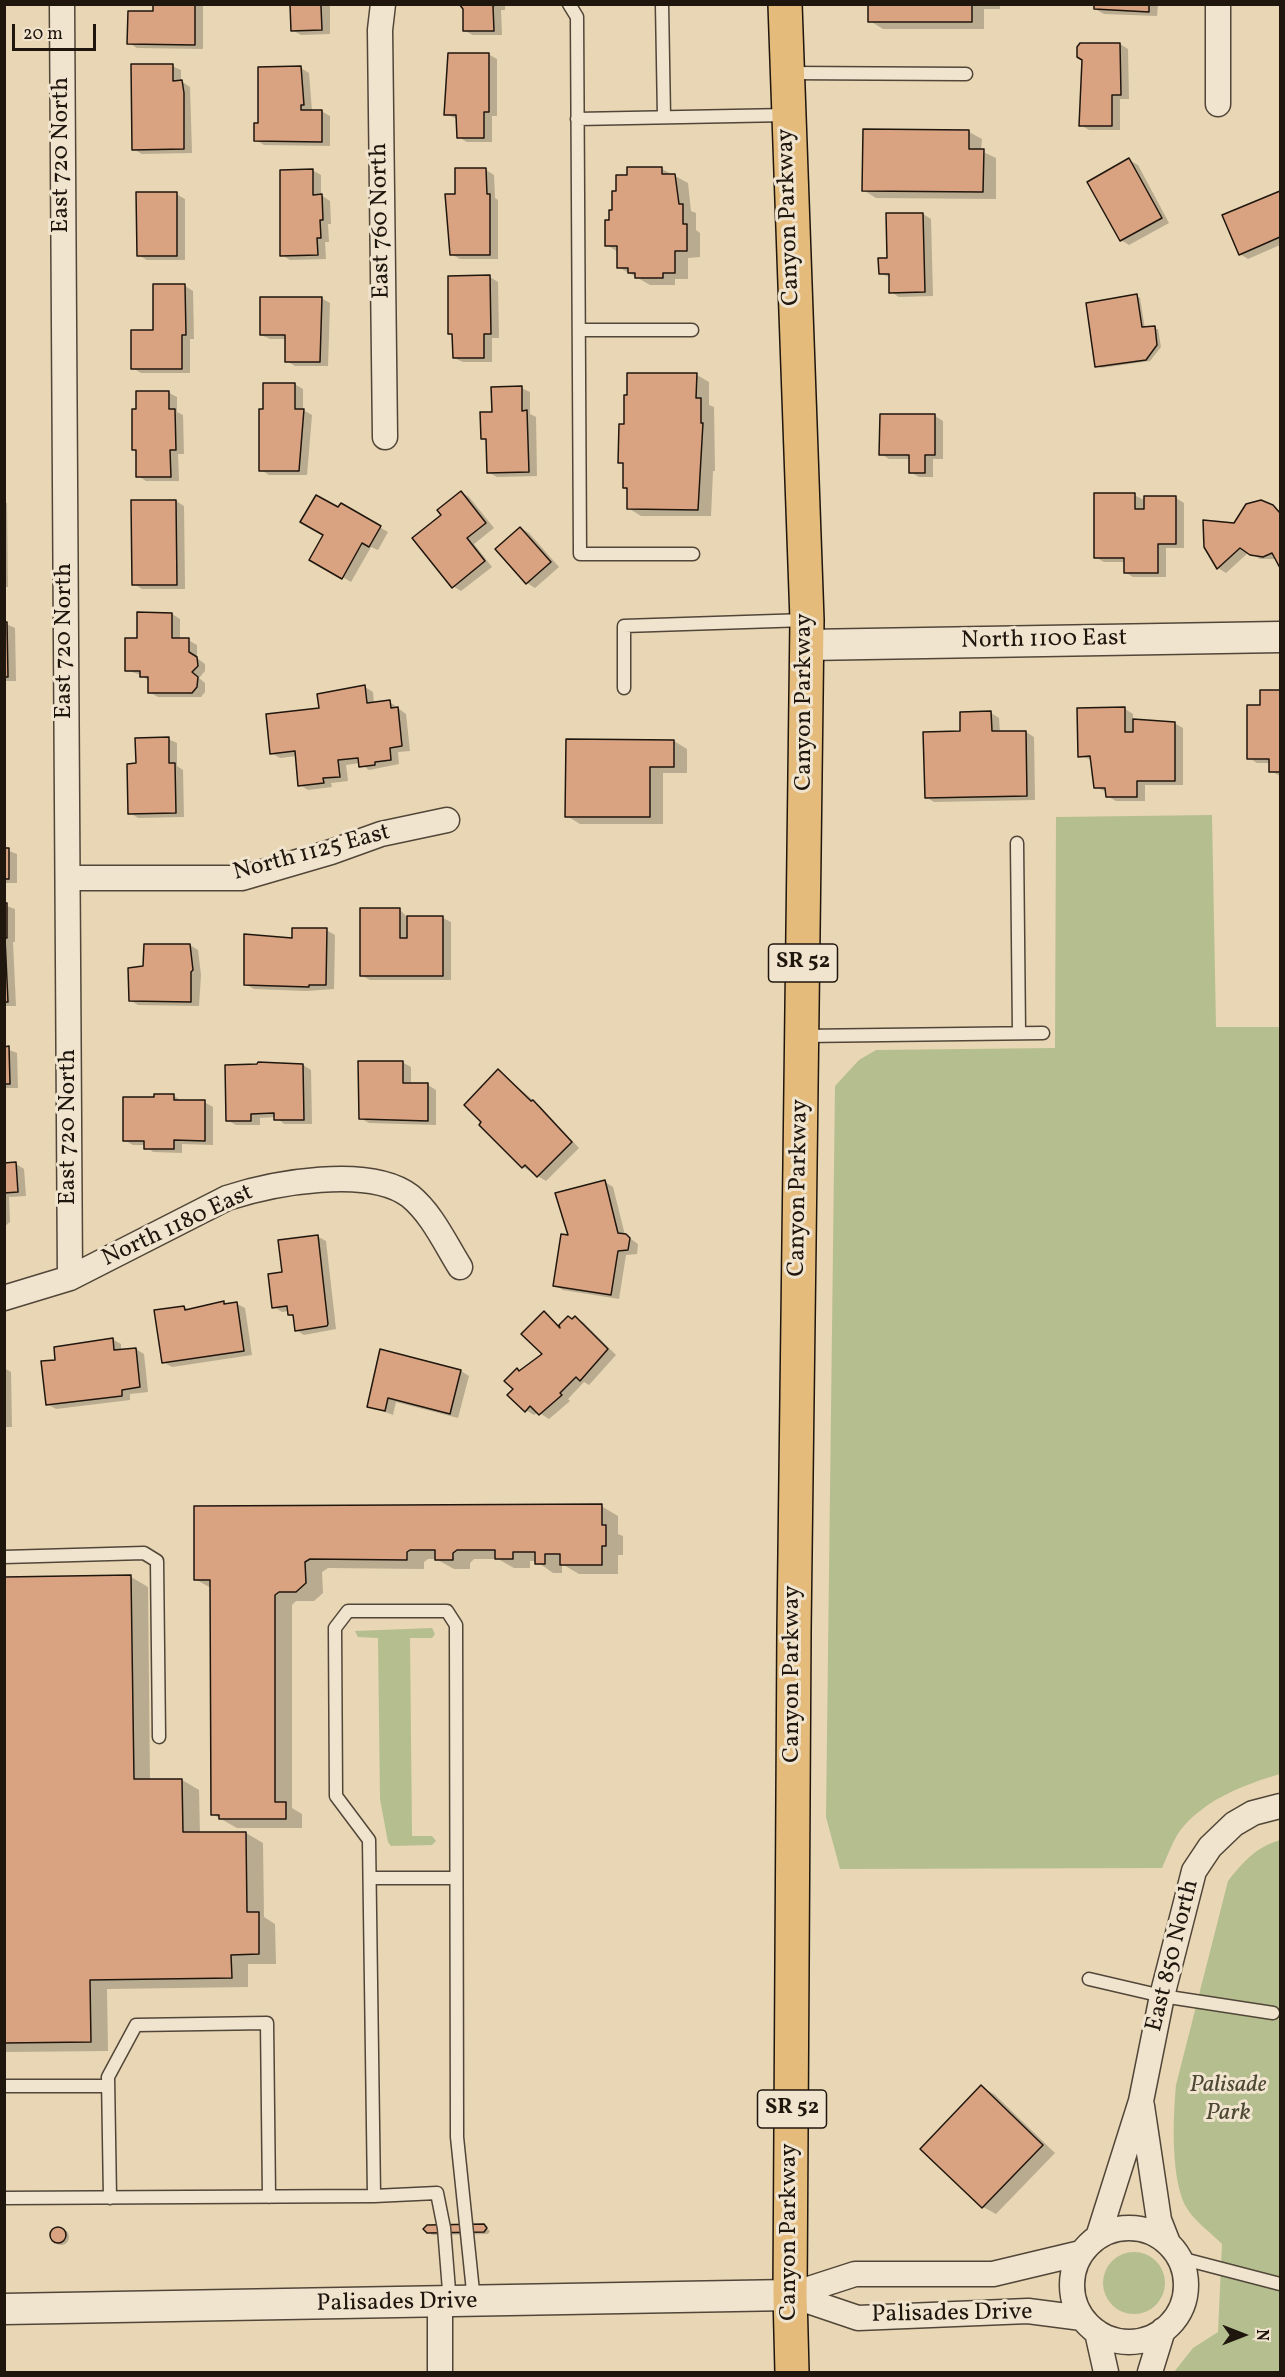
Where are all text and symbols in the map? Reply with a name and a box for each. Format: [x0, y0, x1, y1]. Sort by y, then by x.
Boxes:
scale bar [15, 12, 99, 50]
text: 20 m [23, 22, 63, 47]
street label: East 720 North [49, 77, 77, 233]
street label: Canyon Parkway [773, 128, 807, 306]
street label: East 760 North [366, 143, 398, 299]
street label: East 720 North [52, 563, 80, 719]
street label: Canyon Parkway [792, 613, 820, 791]
street label: North 1100 East [961, 625, 1127, 657]
street label: North 1125 East [230, 819, 394, 889]
road number: SR 52 [768, 944, 838, 982]
street label: East 720 North [56, 1049, 84, 1205]
street label: Canyon Parkway [784, 1099, 816, 1277]
street label: North 1180 East [98, 1179, 258, 1275]
street label: Canyon Parkway [780, 1585, 808, 1763]
street label: East 850 North [1141, 1877, 1207, 2035]
park label: Palisade Park [1189, 2073, 1267, 2129]
road number: SR 52 [758, 2090, 826, 2128]
street label: Canyon Parkway [777, 2143, 805, 2321]
street label: Palisades Drive [316, 2288, 478, 2320]
street label: Palisades Drive [871, 2299, 1033, 2331]
north arrow [1213, 2305, 1273, 2365]
text: N [1250, 2329, 1272, 2341]

